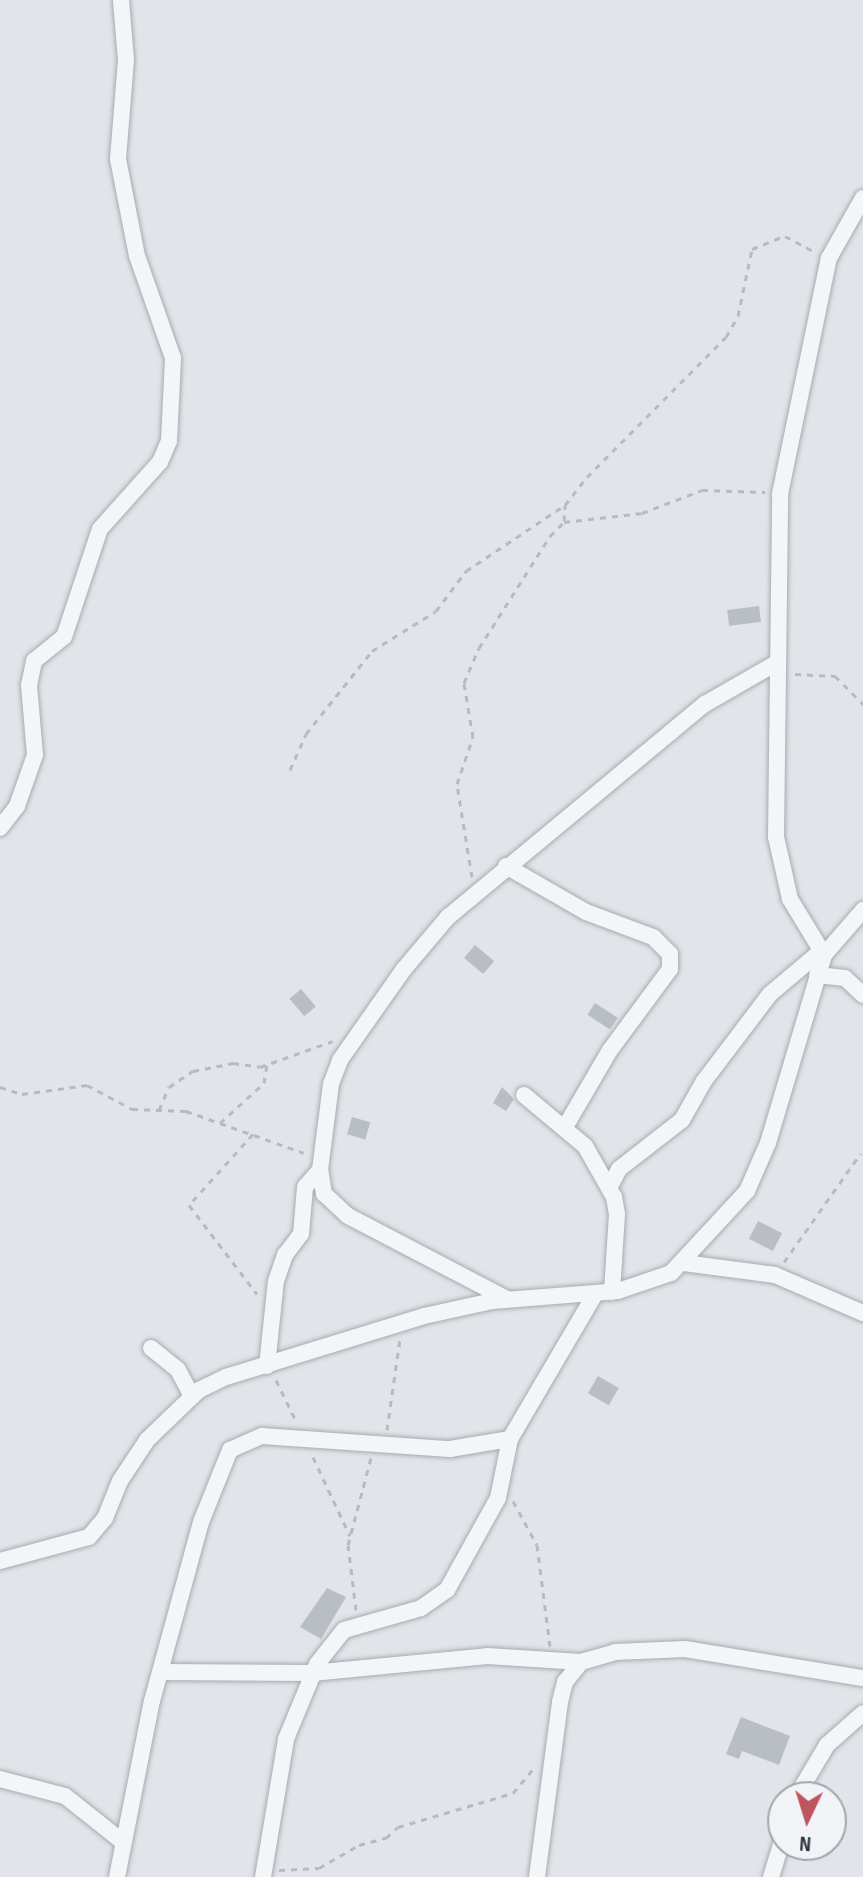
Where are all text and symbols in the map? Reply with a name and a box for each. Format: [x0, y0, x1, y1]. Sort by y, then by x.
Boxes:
north arrow [767, 1781, 847, 1861]
text: N [799, 1830, 812, 1857]

